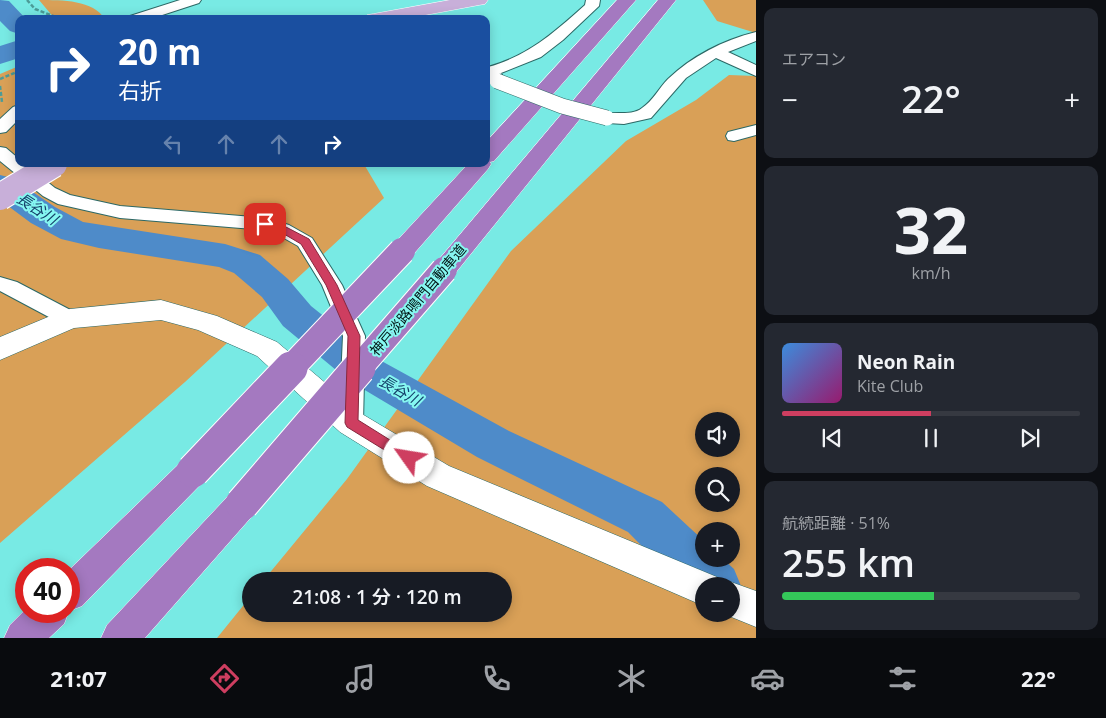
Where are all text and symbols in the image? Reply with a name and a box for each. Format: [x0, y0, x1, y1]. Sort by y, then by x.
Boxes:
text: 20 m [118, 28, 201, 75]
icon: right [35, 35, 100, 100]
text: エアコン [782, 48, 846, 70]
text: 22° [901, 72, 961, 124]
text: 右折 [118, 75, 162, 105]
text: − [782, 80, 798, 118]
text: + [1064, 80, 1080, 118]
icon: left [159, 130, 187, 158]
icon: ahead [212, 130, 240, 158]
icon: ahead [265, 130, 293, 158]
icon: right [318, 130, 346, 158]
text: 32 [894, 185, 968, 273]
water label: 長谷川 [13, 188, 64, 230]
pin [244, 203, 286, 245]
icon: arrive [251, 210, 279, 238]
street label: 神戸淡路鳴門自動車道 [365, 240, 470, 359]
text: km/h [912, 262, 950, 284]
text: Neon Rain [857, 349, 955, 375]
water label: 長谷川 [376, 370, 427, 411]
text: Kite Club [857, 375, 923, 397]
map controls [695, 412, 740, 622]
button: sound [695, 412, 740, 457]
icon: previous [818, 424, 846, 452]
icon: pause [917, 424, 945, 452]
icon: next [1016, 424, 1044, 452]
position arrow [382, 431, 434, 483]
button: search [695, 467, 740, 512]
text: 航続距離 · 51% [782, 512, 890, 534]
button: + [695, 522, 740, 567]
text: 255 km [782, 536, 915, 588]
speed limit sign: 40 [15, 558, 80, 623]
button: − [695, 577, 740, 622]
text: 21:08 · 1 分 · 120 m [292, 584, 462, 610]
icon: directions [207, 661, 242, 696]
icon: music [343, 661, 378, 696]
icon: phone [479, 661, 514, 696]
icon: climate [614, 661, 649, 696]
icon: car [750, 661, 785, 696]
icon: filters [885, 661, 920, 696]
text: 21:07 [50, 663, 107, 693]
text: 22° [1021, 663, 1056, 693]

